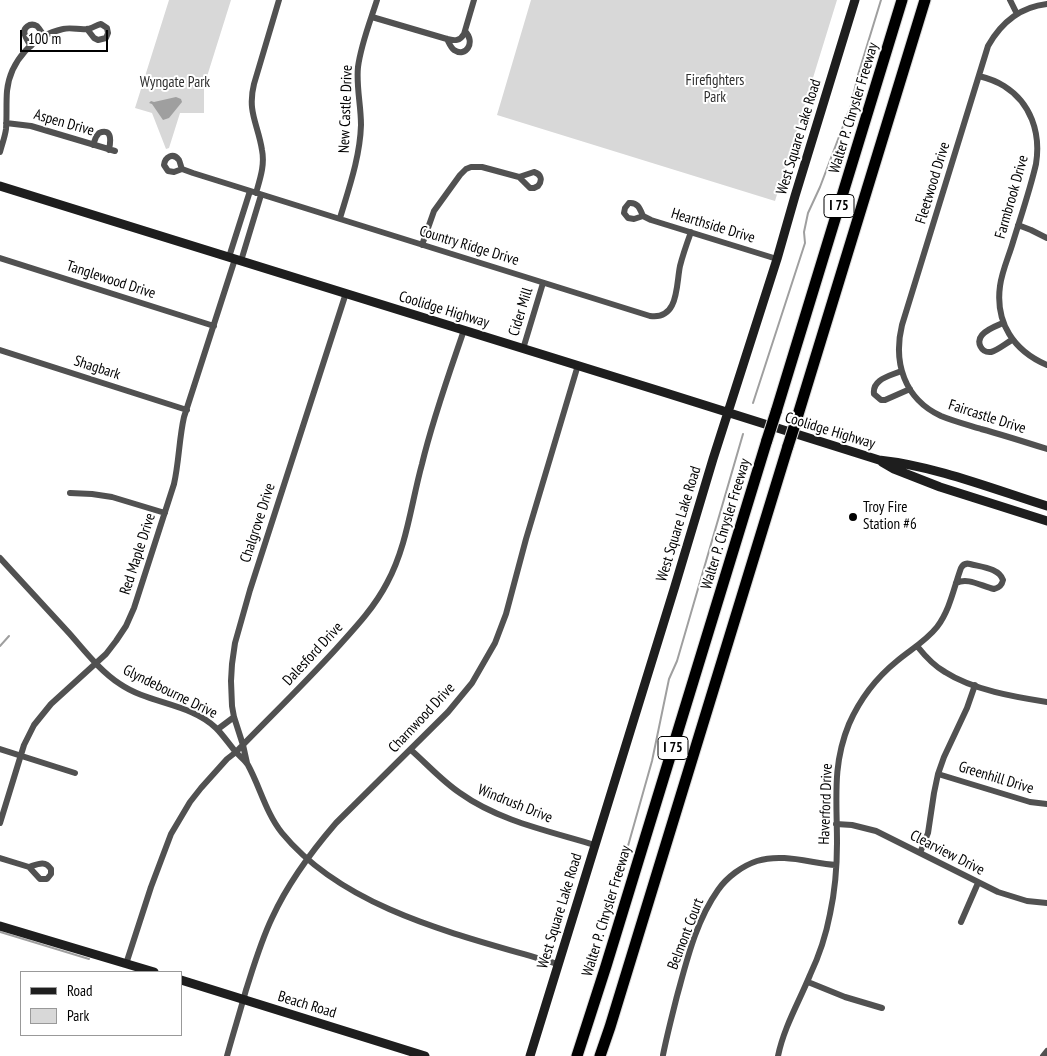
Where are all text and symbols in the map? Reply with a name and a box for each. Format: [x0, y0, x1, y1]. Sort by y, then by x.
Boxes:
scale bar [22, 20, 110, 52]
text: 100 m [28, 29, 61, 48]
street label: Walter P. Chrysler Freeway [826, 40, 882, 176]
street label: New Castle Drive [335, 65, 357, 153]
park label: Firefighters Park [686, 72, 744, 107]
park label: Wyngate Park [140, 74, 210, 92]
street label: West Square Lake Road [773, 77, 825, 197]
street label: Aspen Drive [32, 106, 96, 140]
street label: Fleetwood Drive [912, 140, 954, 226]
street label: Farmbrook Drive [992, 153, 1032, 241]
road number: I 75 [824, 195, 854, 218]
street label: Hearthside Drive [669, 205, 757, 247]
street label: Country Ridge Drive [417, 222, 521, 270]
street label: Tanglewood Drive [64, 257, 158, 303]
street label: Cider Mill [505, 286, 537, 338]
street label: Coolidge Highway [397, 288, 491, 332]
street label: Shagbark [71, 352, 123, 384]
street label: Faircastle Drive [946, 396, 1028, 438]
street label: Coolidge Highway [783, 409, 877, 453]
street label: Walter P. Chrysler Freeway [698, 456, 754, 592]
street label: West Square Lake Road [653, 464, 705, 584]
street label: Chalgrove Drive [237, 481, 279, 565]
place label: Troy Fire Station #6 [863, 499, 917, 534]
street label: Red Maple Drive [116, 511, 160, 597]
marker: Troy Fire Station #6 [847, 511, 859, 523]
street label: Dalesford Drive [279, 619, 347, 689]
street label: Glyndebourne Drive [120, 661, 220, 723]
street label: Charnwood Drive [385, 679, 459, 757]
road number: I 75 [658, 736, 688, 760]
street label: Greenhill Drive [956, 758, 1036, 798]
street label: Haverford Drive [816, 763, 836, 845]
street label: Windrush Drive [475, 781, 555, 827]
street label: Clearview Drive [907, 827, 987, 879]
street label: Walter P. Chrysler Freeway [579, 843, 635, 979]
street label: West Square Lake Road [534, 851, 586, 971]
street label: Belmont Court [664, 896, 708, 972]
legend [20, 971, 182, 1036]
text: Road [67, 981, 93, 1000]
street label: Beach Road [276, 988, 338, 1022]
text: Park [67, 1006, 89, 1025]

